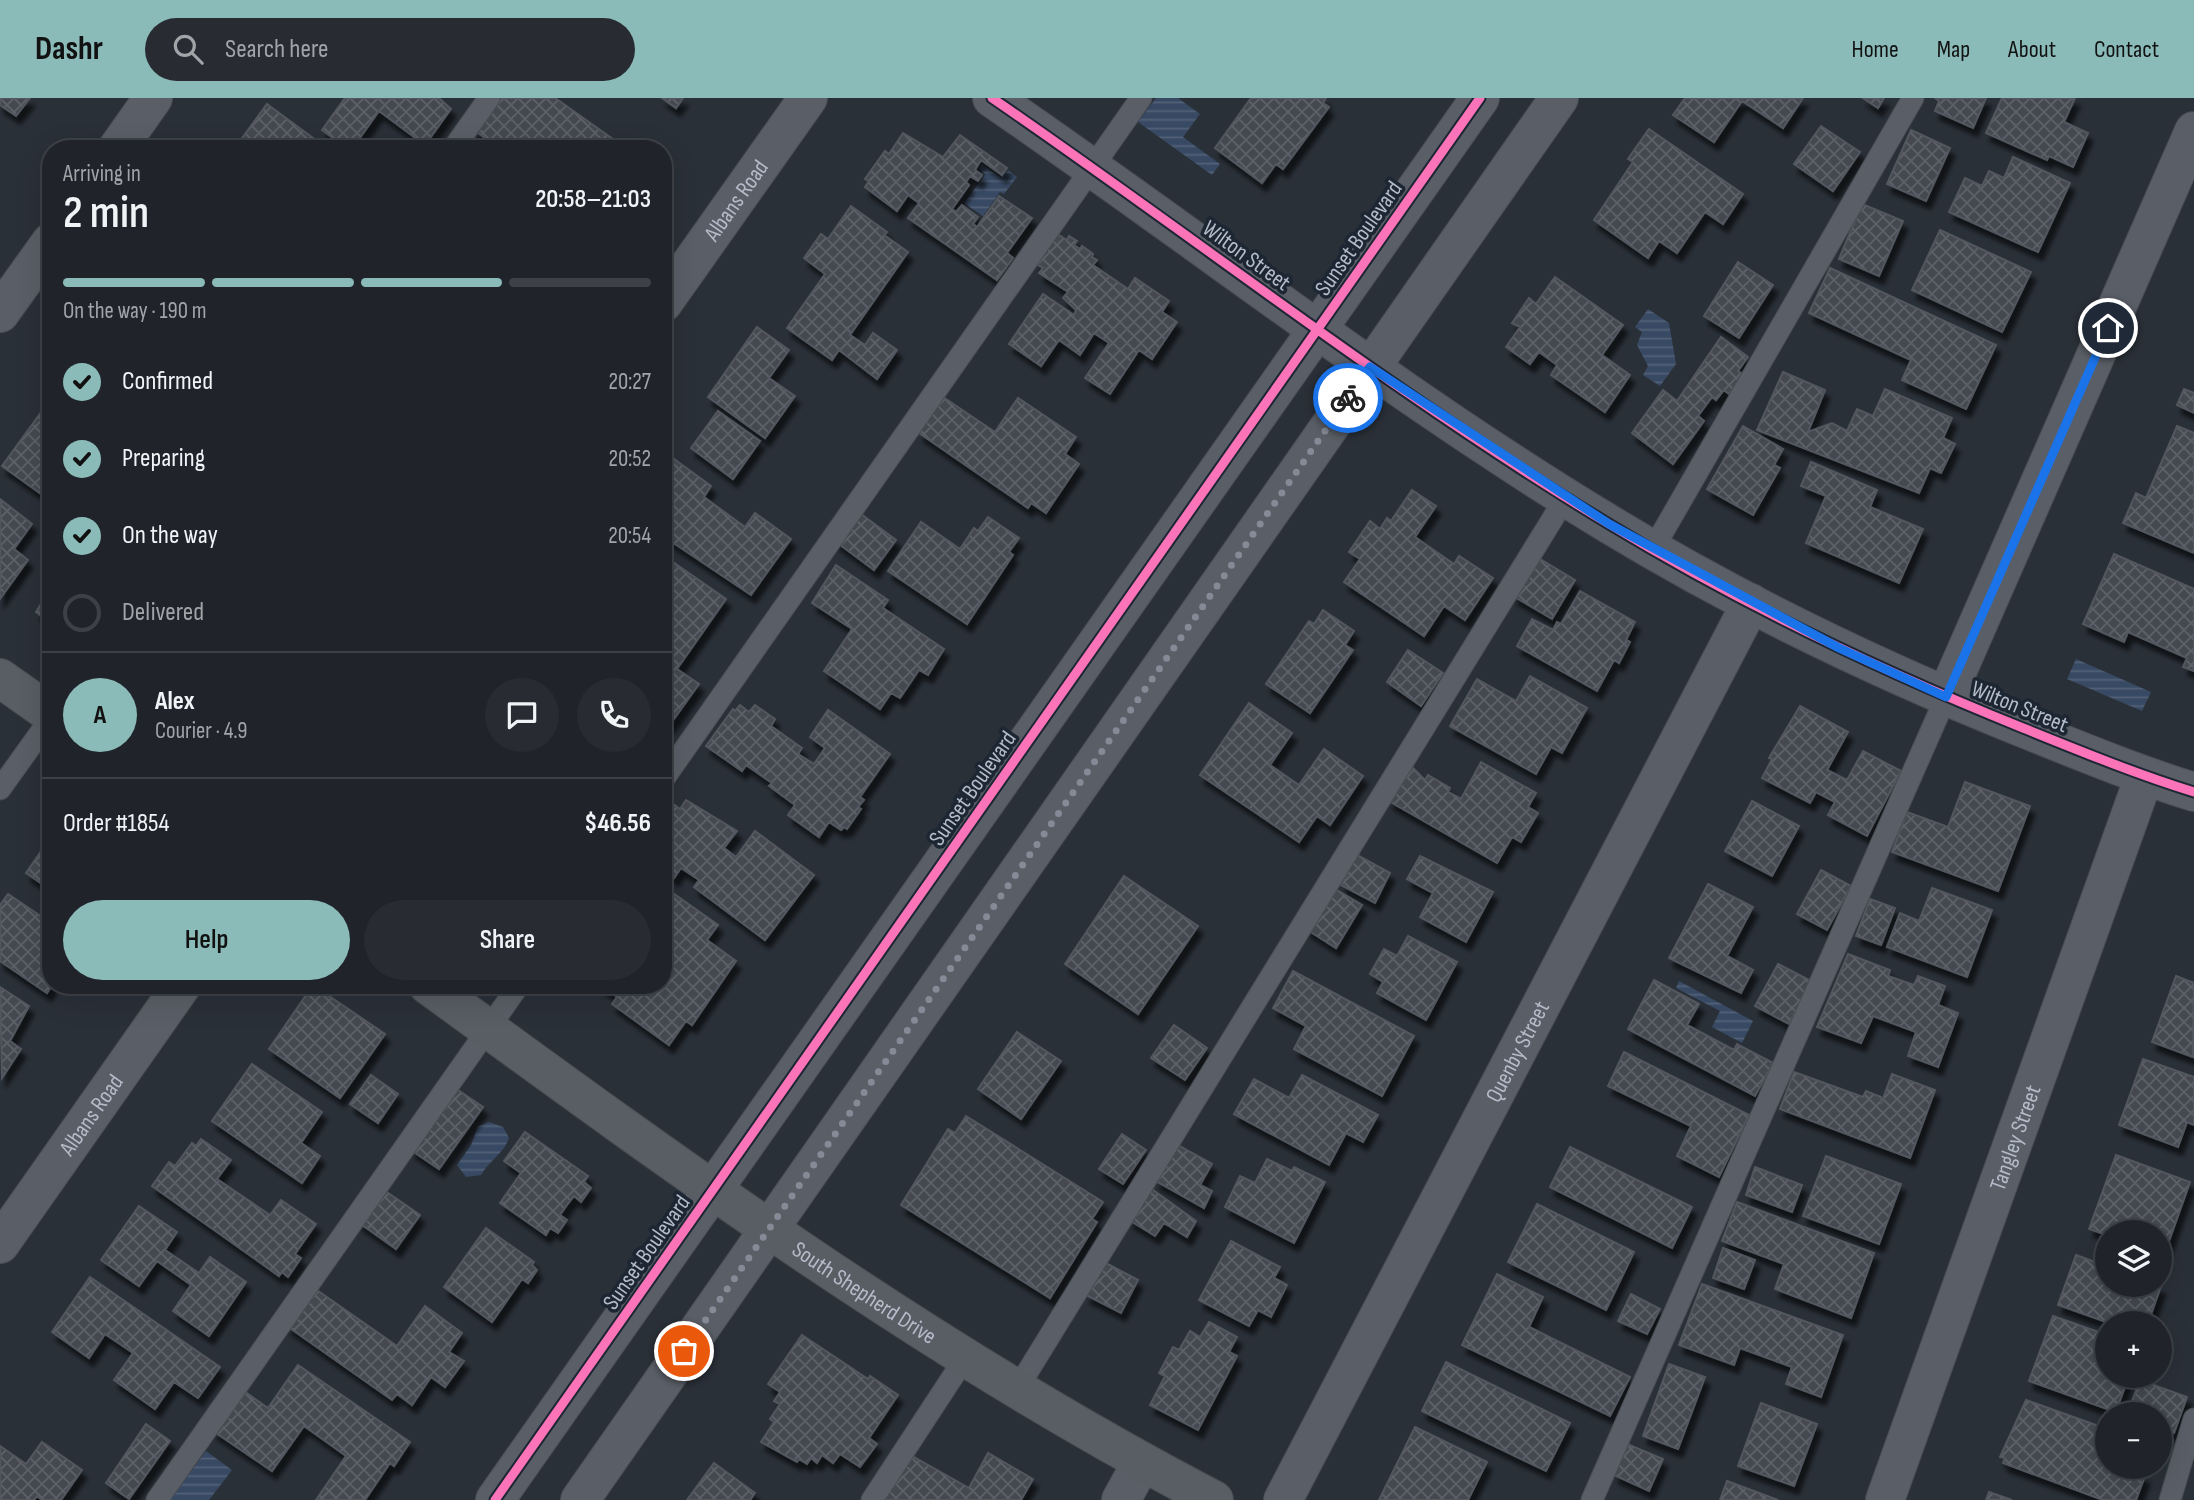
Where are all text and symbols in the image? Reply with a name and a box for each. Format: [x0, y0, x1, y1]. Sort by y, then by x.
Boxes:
search box [145, 18, 635, 81]
text: Dashr [35, 29, 103, 69]
icon: search [169, 30, 207, 68]
text: Search here [225, 34, 328, 65]
text: Home [1851, 35, 1899, 64]
text: Map [1937, 35, 1970, 64]
text: About [2008, 35, 2056, 64]
text: Contact [2094, 35, 2159, 64]
street label: Albans Road [698, 155, 775, 248]
text: Arriving in [63, 160, 141, 188]
street label: Sunset Boulevard [1309, 176, 1409, 301]
text: 20:58–21:03 [535, 184, 651, 215]
text: 2 min [63, 186, 149, 241]
street label: Wilton Street [1197, 215, 1296, 297]
text: On the way · 190 m [63, 297, 206, 325]
pin [2078, 298, 2138, 358]
icon: home [2089, 309, 2127, 347]
icon: check [63, 363, 101, 401]
courier [1313, 363, 1383, 433]
text: Confirmed [122, 366, 213, 397]
text: 20:27 [608, 368, 651, 396]
icon: bike [1329, 379, 1367, 417]
icon: check [63, 440, 101, 478]
text: Preparing [122, 443, 205, 474]
text: 20:52 [608, 445, 651, 473]
icon: check [63, 517, 101, 555]
text: On the way [122, 520, 218, 551]
text: 20:54 [608, 522, 651, 550]
text: Delivered [122, 597, 204, 628]
street label: Wilton Street [1967, 675, 2072, 739]
button: chat [485, 678, 559, 752]
button: phone [577, 678, 651, 752]
text: Alex [155, 686, 195, 717]
text: A [94, 700, 106, 731]
text: Courier · 4.9 [155, 717, 247, 745]
street label: Sunset Boulevard [923, 726, 1023, 851]
text: Order #1854 [63, 808, 169, 839]
text: $46.56 [584, 808, 651, 839]
button: Help [63, 900, 350, 980]
button: Share [364, 900, 651, 980]
street label: Quenby Street [1480, 996, 1556, 1107]
street label: Albans Road [53, 1069, 130, 1162]
street label: Tangley Street [1984, 1081, 2048, 1195]
street label: Sunset Boulevard [597, 1190, 697, 1315]
map controls [2095, 1220, 2172, 1479]
button: layers [2095, 1220, 2172, 1297]
street label: South Shepherd Drive [787, 1236, 941, 1351]
button: + [2095, 1311, 2172, 1388]
pin [654, 1321, 714, 1381]
icon: bag [665, 1332, 703, 1370]
button: − [2095, 1402, 2172, 1479]

